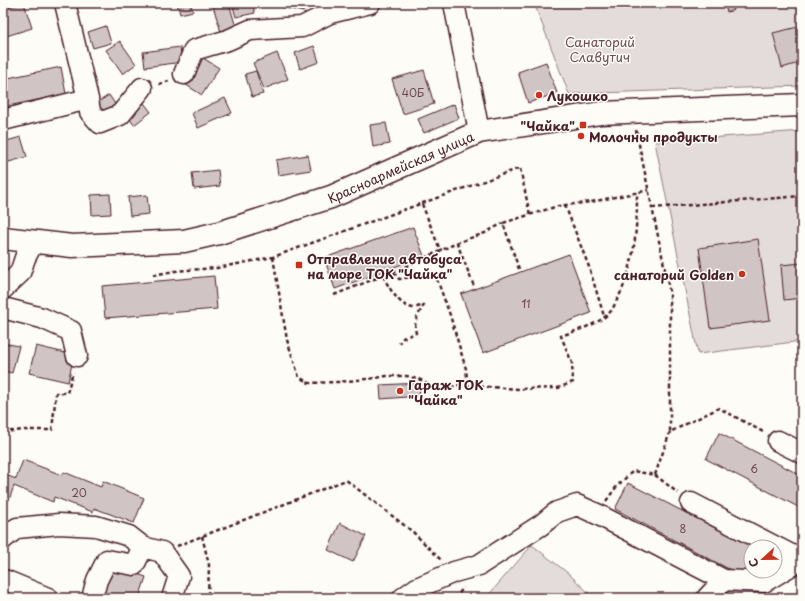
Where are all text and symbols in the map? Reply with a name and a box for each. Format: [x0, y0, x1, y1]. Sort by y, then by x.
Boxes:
park label: Санаторий Славутич [565, 32, 635, 66]
house number: 40Б [402, 84, 424, 101]
place label: Лукошко [547, 86, 608, 105]
marker: Лукошко [534, 90, 544, 100]
place label: "Чайка" [520, 116, 575, 135]
marker: "Чайка" [578, 120, 588, 130]
street label: Красноармейская улица [324, 126, 477, 207]
place label: Молочны продукты [589, 127, 718, 146]
marker: Молочны продукты [576, 131, 586, 141]
place label: Отправление автобуса на море ТОК "Чайка" [307, 249, 462, 283]
marker: Отправление автобуса на море ТОК "Чайка" [294, 260, 304, 270]
place label: санаторий Golden [614, 265, 734, 284]
marker: санаторий Golden [737, 269, 747, 279]
house number: 11 [521, 295, 531, 312]
place label: Гараж ТОК "Чайка" [408, 375, 484, 409]
marker: Гараж ТОК "Чайка" [395, 386, 405, 396]
house number: 6 [750, 460, 758, 477]
house number: 20 [71, 484, 87, 501]
house number: 8 [680, 520, 687, 537]
north arrow [743, 539, 783, 579]
text: С [744, 556, 763, 570]

